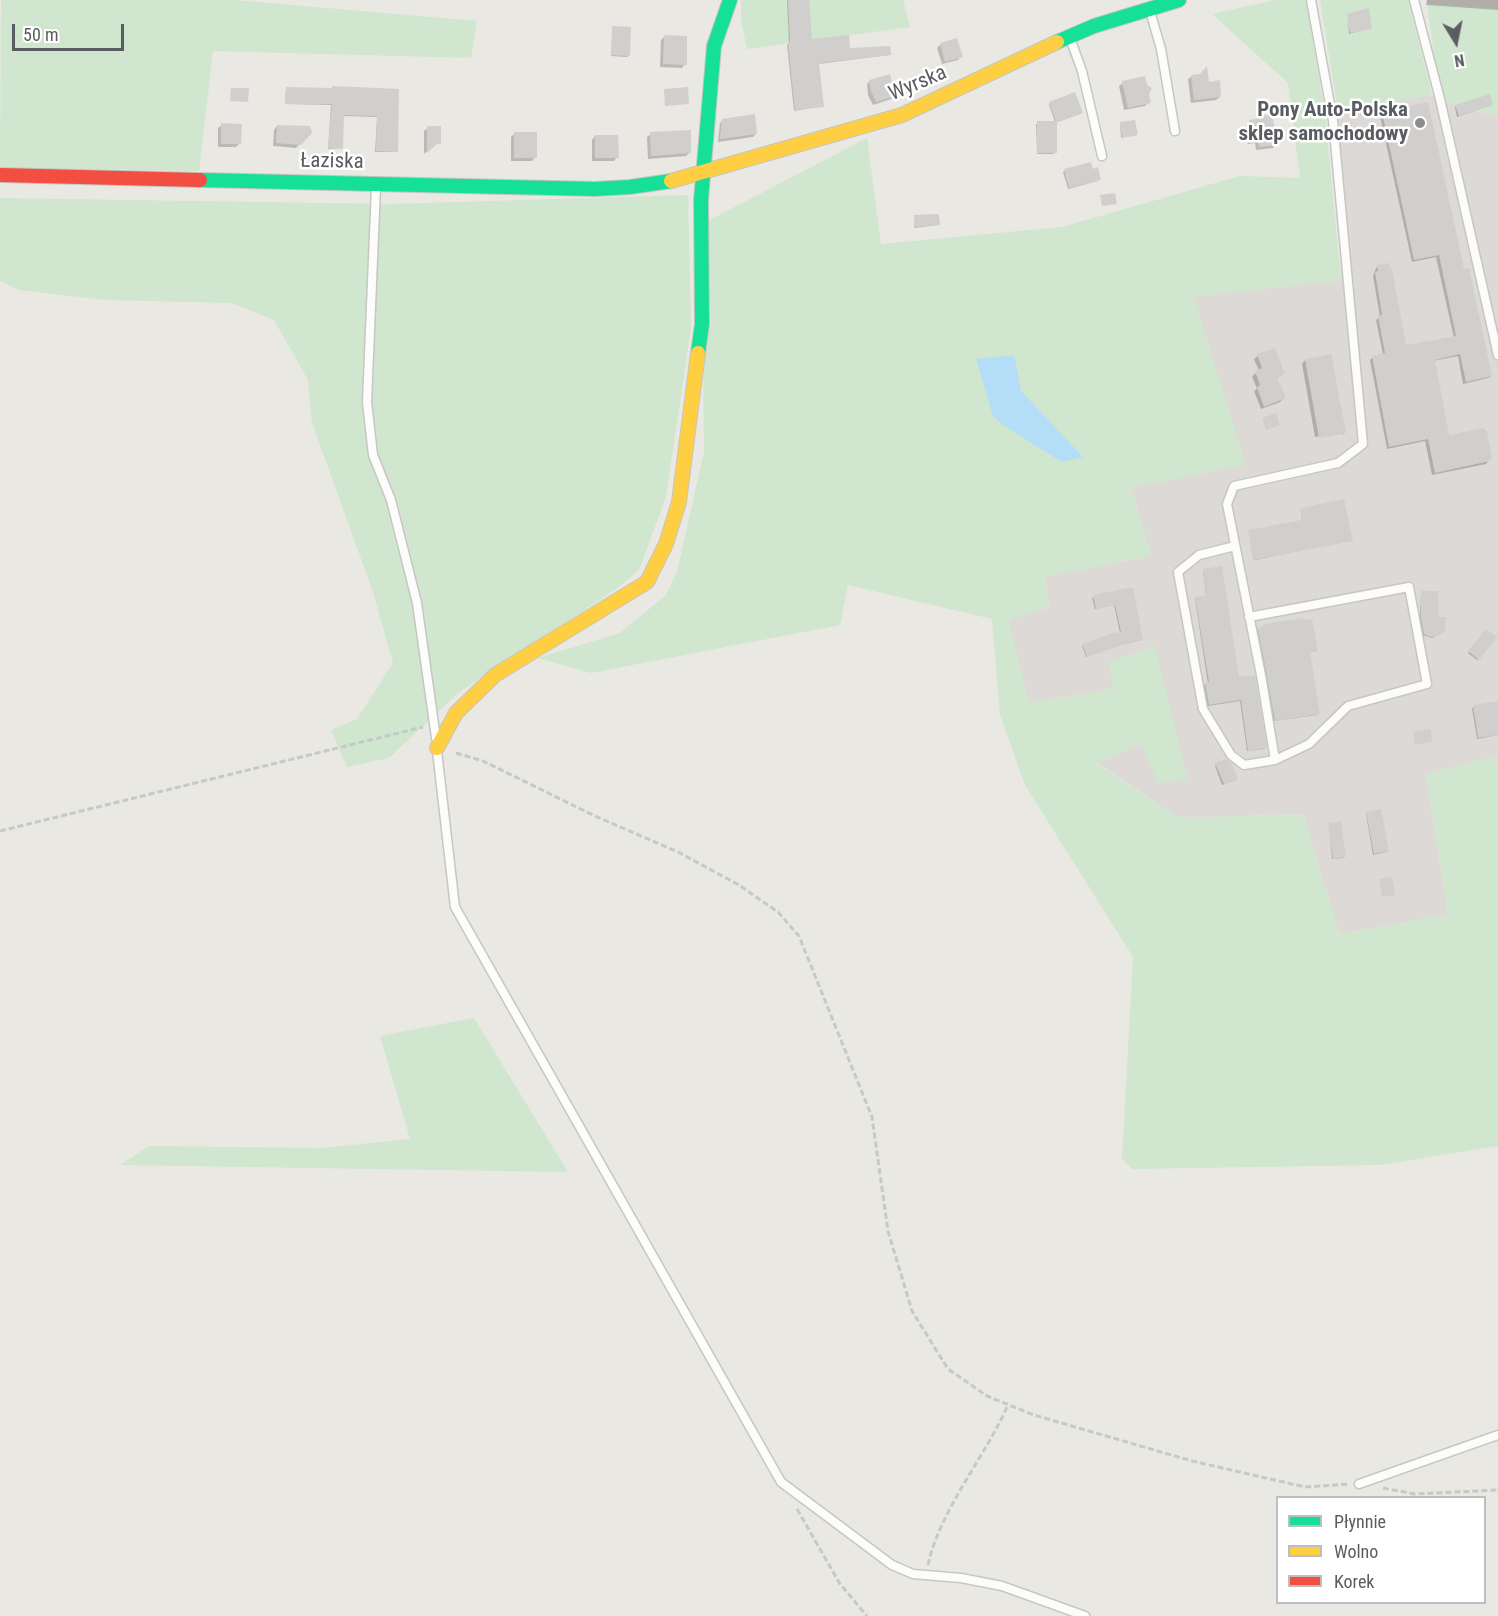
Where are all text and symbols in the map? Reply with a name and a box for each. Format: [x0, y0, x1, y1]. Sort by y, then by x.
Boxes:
scale bar [15, 12, 128, 50]
north arrow [1426, 12, 1486, 72]
text: 50 m [23, 24, 58, 45]
text: N [1453, 50, 1466, 70]
street label: Wyrska [885, 61, 951, 107]
place label: Pony Auto-Polska sklep samochodowy [1238, 98, 1408, 148]
marker: Pony Auto-Polska sklep samochodowy [1413, 116, 1427, 130]
street label: Łaziska [300, 149, 364, 175]
legend [1276, 1496, 1486, 1604]
text: Płynnie [1334, 1511, 1386, 1532]
text: Wolno [1334, 1541, 1378, 1562]
text: Korek [1334, 1571, 1374, 1592]

